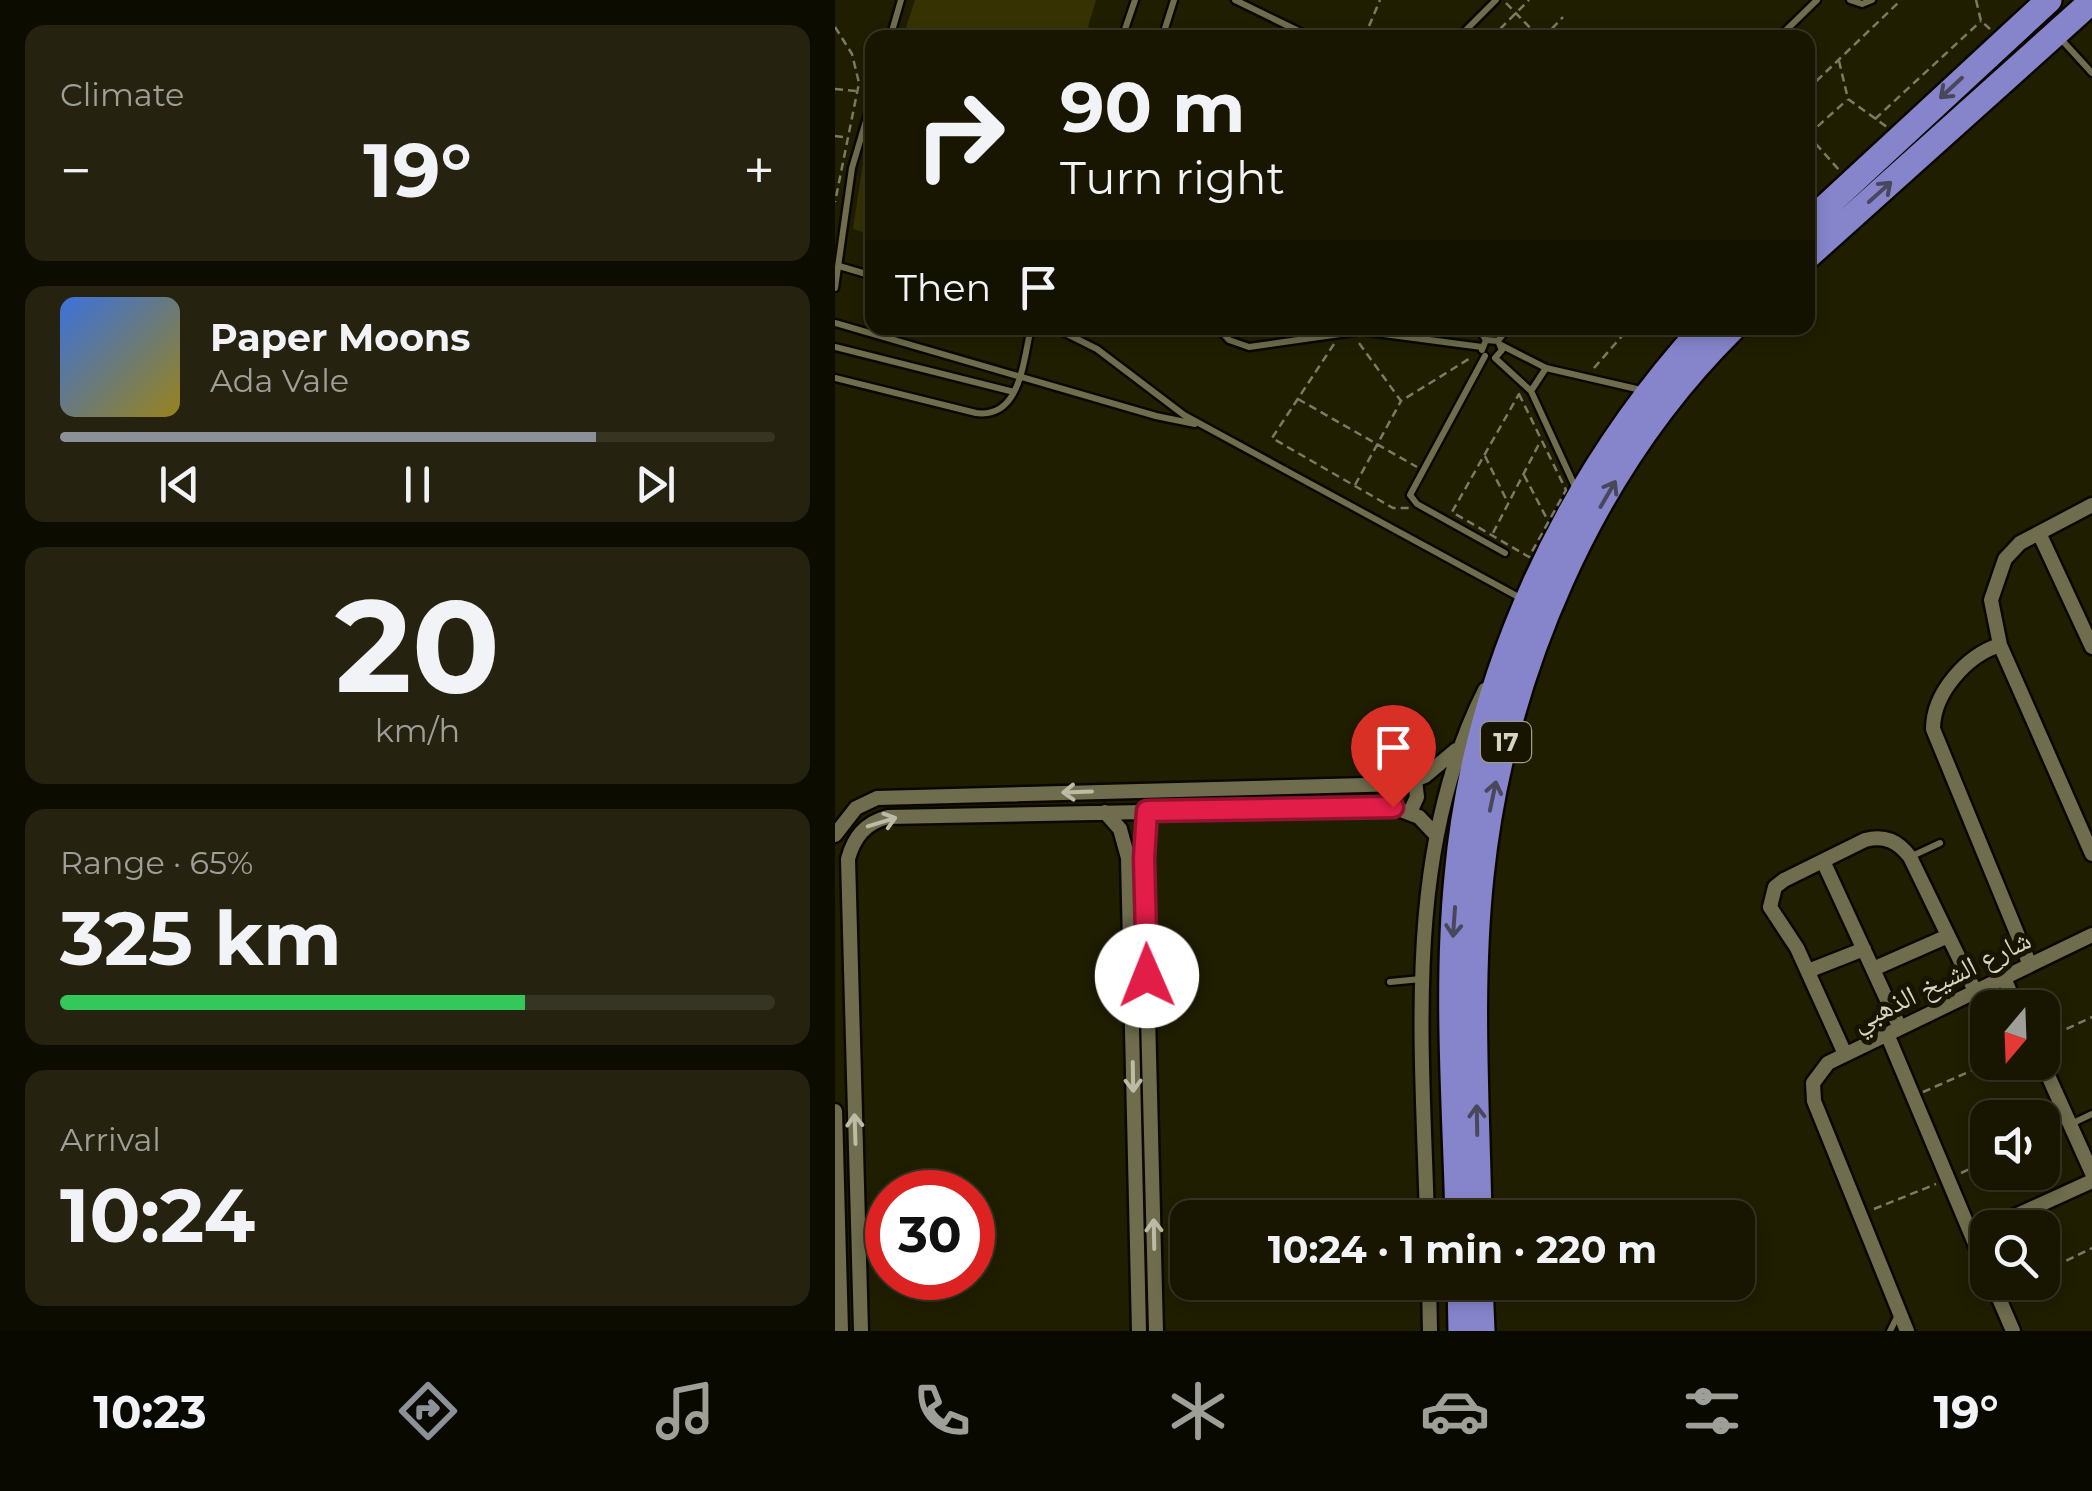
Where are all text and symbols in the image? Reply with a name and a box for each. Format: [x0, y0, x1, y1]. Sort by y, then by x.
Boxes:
text: 90 m [1060, 64, 1245, 150]
icon: right [895, 70, 1025, 200]
text: Climate [60, 75, 184, 114]
one-way arrow [1939, 76, 1963, 100]
text: 19° [363, 124, 472, 216]
text: − [60, 137, 92, 204]
text: + [743, 137, 775, 204]
text: Turn right [1060, 150, 1285, 205]
one-way arrow [1867, 181, 1892, 204]
icon: arrive [1011, 260, 1066, 315]
text: Then [895, 264, 991, 311]
text: Paper Moons [210, 314, 471, 361]
text: Ada Vale [210, 361, 349, 400]
icon: previous [152, 457, 207, 512]
icon: pause [390, 457, 445, 512]
icon: next [628, 457, 683, 512]
one-way arrow [1598, 479, 1618, 509]
text: 20 [335, 566, 500, 725]
pin [1351, 705, 1436, 808]
text: km/h [375, 711, 460, 750]
icon: arrive [1366, 720, 1421, 775]
road number: 17 [1481, 722, 1531, 762]
one-way arrow [1485, 781, 1504, 813]
one-way arrow [1062, 783, 1094, 802]
one-way arrow [866, 812, 897, 830]
text: Range · 65% [60, 843, 253, 882]
text: 325 km [60, 892, 342, 984]
one-way arrow [1444, 905, 1463, 937]
street label: شارع الشيخ الذهبي [1846, 922, 2039, 1044]
position arrow [1095, 924, 1199, 1028]
north arrow [1970, 990, 2060, 1080]
map controls [1970, 990, 2060, 1300]
one-way arrow [1124, 1061, 1143, 1093]
button: sound [1970, 1100, 2060, 1190]
one-way arrow [1468, 1105, 1486, 1138]
one-way arrow [846, 1113, 865, 1145]
text: Arrival [60, 1120, 161, 1159]
text: 10:24 [60, 1169, 255, 1261]
speed limit sign: 30 [865, 1170, 995, 1300]
button: search [1970, 1210, 2060, 1300]
one-way arrow [1144, 1218, 1163, 1250]
text: 10:24 · 1 min · 220 m [1268, 1226, 1657, 1273]
icon: directions [393, 1376, 463, 1446]
icon: music [650, 1376, 720, 1446]
icon: phone [907, 1376, 977, 1446]
icon: climate [1163, 1376, 1233, 1446]
icon: car [1420, 1376, 1490, 1446]
icon: filters [1677, 1376, 1747, 1446]
text: 10:23 [93, 1384, 207, 1439]
text: 19° [1933, 1384, 1999, 1439]

